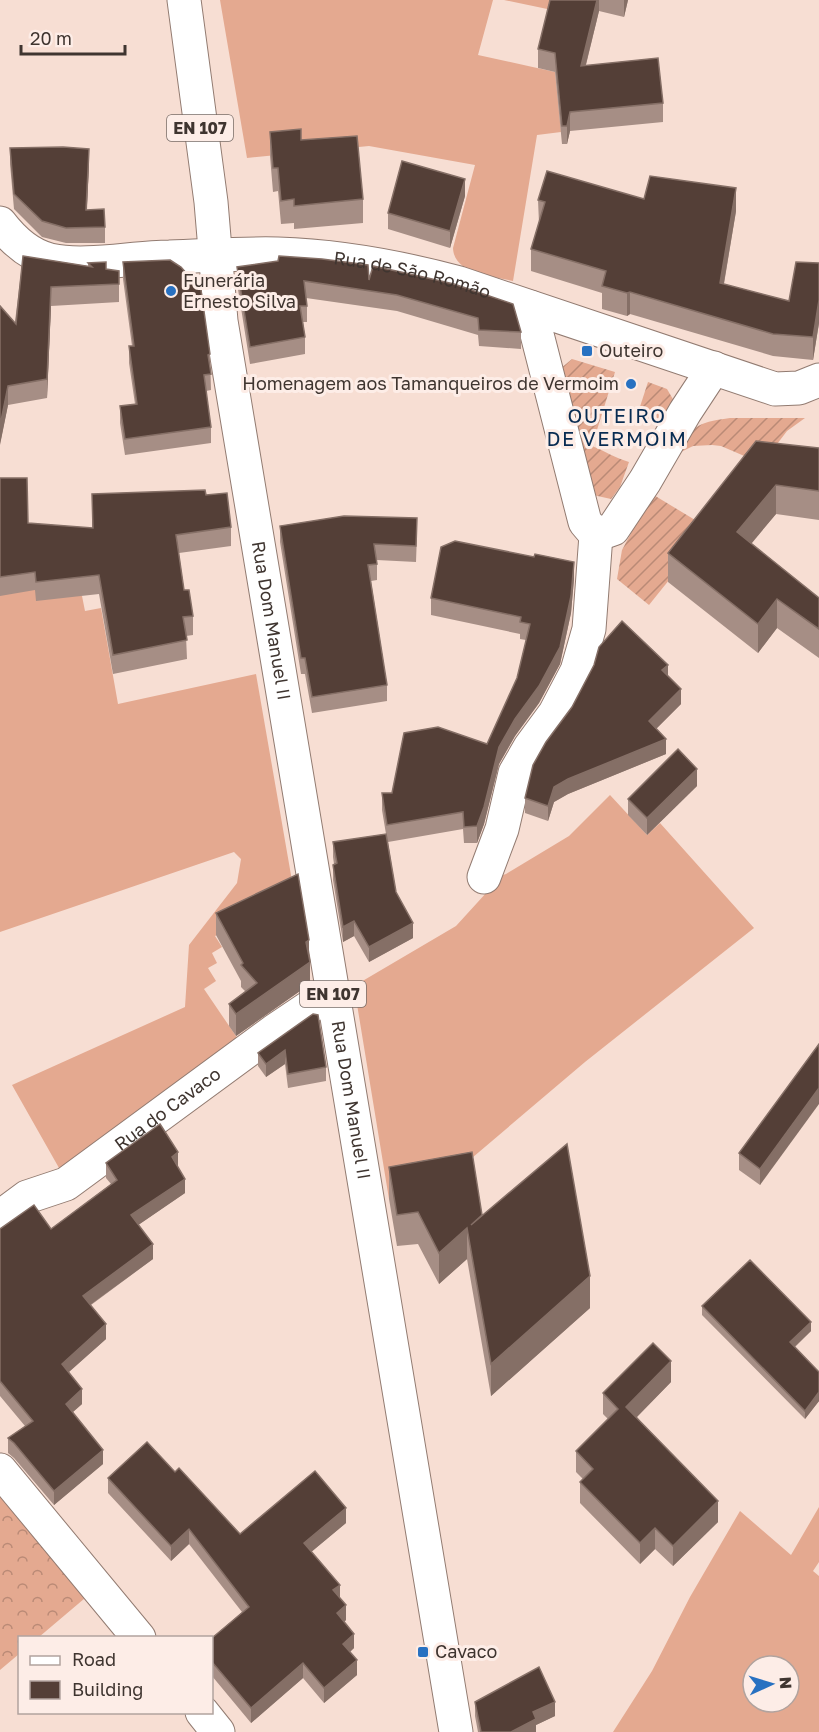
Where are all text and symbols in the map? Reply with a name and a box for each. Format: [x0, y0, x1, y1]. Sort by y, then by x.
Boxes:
scale bar [21, 18, 124, 56]
text: 20 m [30, 27, 72, 49]
road number: EN 107 [167, 115, 233, 141]
street label: Rua de São Romão [333, 246, 494, 303]
place label: Funerária Ernesto Silva [183, 269, 296, 312]
marker: Funerária Ernesto Silva [164, 284, 178, 298]
place label: Outeiro [599, 339, 663, 361]
marker: Outeiro [580, 344, 594, 358]
place label: Homenagem aos Tamanqueiros de Vermoim [242, 372, 619, 394]
marker: Homenagem aos Tamanqueiros de Vermoim [624, 377, 638, 391]
district label: OUTEIRO DE VERMOIM [547, 403, 687, 450]
street label: Rua Dom Manuel II [248, 539, 296, 702]
road number: EN 107 [300, 981, 366, 1007]
street label: Rua Dom Manuel II [328, 1019, 376, 1181]
street label: Rua do Cavaco [110, 1062, 225, 1155]
legend [18, 1636, 213, 1714]
place label: Cavaco [435, 1640, 497, 1662]
marker: Cavaco [416, 1645, 430, 1659]
text: Road [72, 1648, 116, 1670]
north arrow [741, 1654, 801, 1714]
text: N [776, 1676, 796, 1690]
text: Building [72, 1678, 143, 1700]

